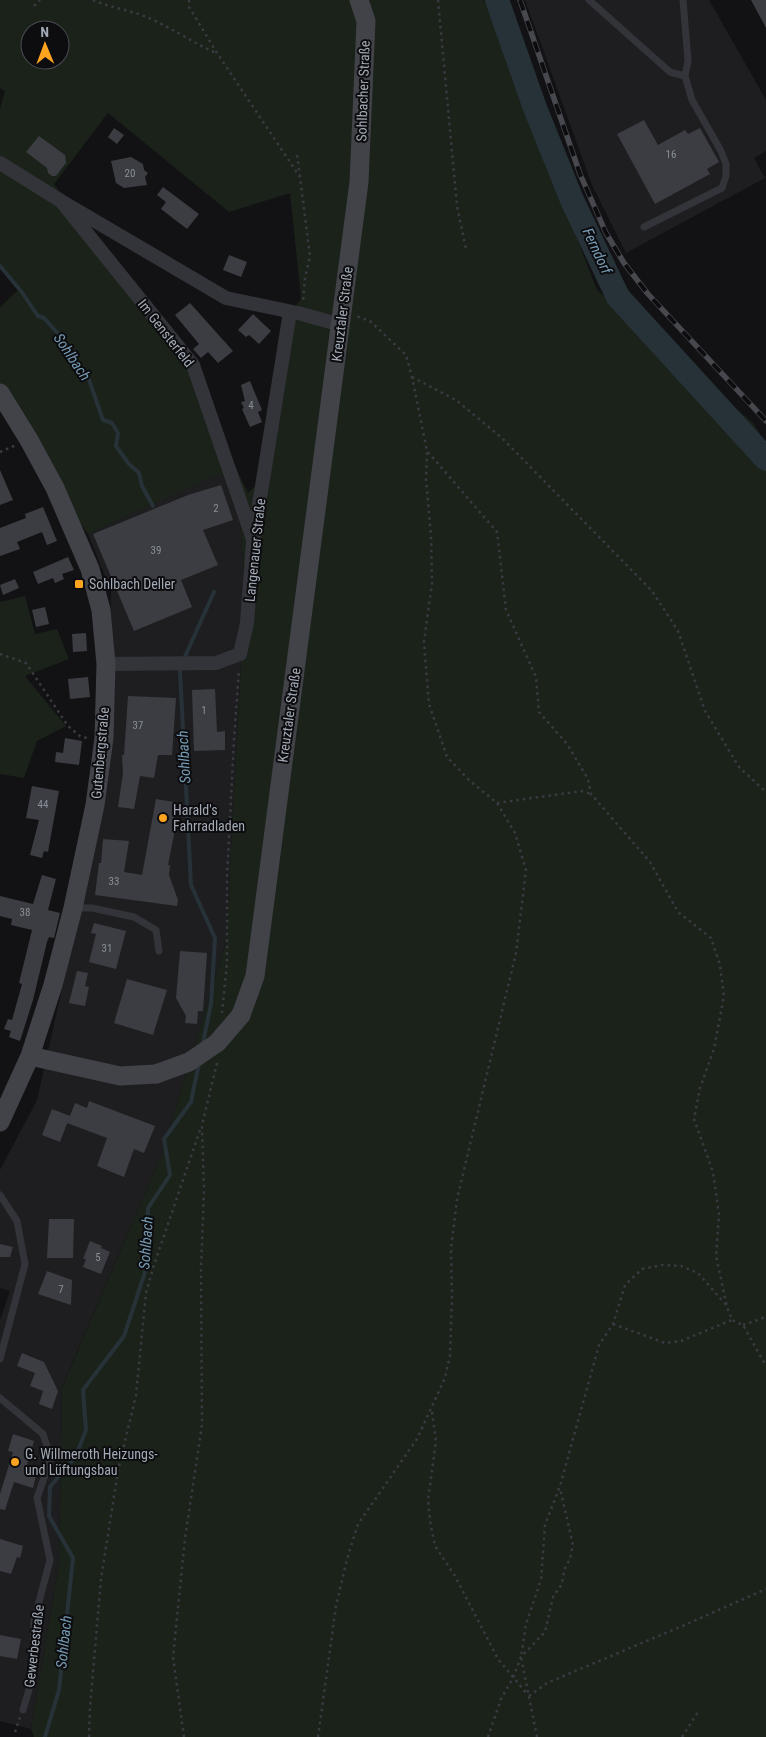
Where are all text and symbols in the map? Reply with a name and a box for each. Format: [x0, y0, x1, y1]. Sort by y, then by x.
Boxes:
north arrow [20, 20, 70, 70]
text: N [40, 24, 49, 40]
street label: Sohlbacher Straße [353, 40, 373, 142]
house number: 16 [666, 148, 676, 161]
house number: 20 [125, 167, 135, 180]
water label: Ferndorf [579, 225, 616, 278]
street label: Kreuztaler Straße [328, 265, 356, 362]
street label: Im Gensterfeld [135, 296, 197, 370]
water label: Sohlbach [50, 330, 94, 384]
house number: 4 [248, 399, 254, 412]
street label: Langenauer Straße [242, 497, 268, 602]
house number: 2 [213, 502, 219, 515]
house number: 39 [151, 544, 161, 557]
place label: Sohlbach Deller [89, 576, 175, 592]
marker: Sohlbach Deller [73, 578, 85, 590]
street label: Kreuztaler Straße [274, 666, 304, 763]
house number: 1 [201, 704, 207, 717]
street label: Gutenbergstraße [88, 706, 112, 800]
house number: 37 [133, 719, 143, 732]
water label: Sohlbach [174, 730, 194, 784]
house number: 44 [38, 798, 49, 811]
place label: Harald's Fahrradladen [173, 802, 245, 834]
marker: Harald's Fahrradladen [157, 812, 169, 824]
house number: 33 [109, 875, 119, 888]
house number: 38 [20, 906, 30, 919]
house number: 31 [102, 942, 112, 955]
water label: Sohlbach [135, 1216, 157, 1270]
house number: 5 [95, 1251, 101, 1264]
house number: 7 [58, 1283, 64, 1296]
place label: G. Willmeroth Heizungs- und Lüftungsbau [25, 1446, 158, 1478]
marker: G. Willmeroth Heizungs- und Lüftungsbau [9, 1456, 21, 1468]
street label: Gewerbestraße [21, 1603, 47, 1688]
water label: Sohlbach [52, 1615, 76, 1669]

